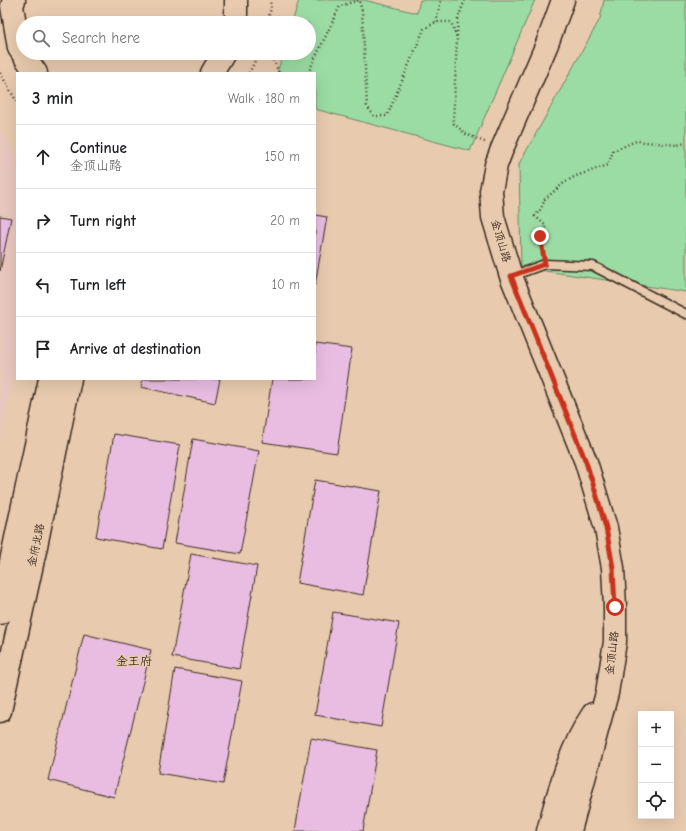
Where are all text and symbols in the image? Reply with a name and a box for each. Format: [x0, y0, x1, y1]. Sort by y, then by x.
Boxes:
search box [16, 16, 316, 60]
icon: search [30, 27, 52, 49]
text: Search here [62, 29, 140, 47]
text: 3 min [32, 89, 73, 108]
text: Walk · 180 m [228, 91, 300, 106]
text: Continue [70, 139, 127, 157]
icon: ahead [32, 146, 54, 168]
text: 150 m [265, 149, 300, 164]
text: 金顶山路 [70, 158, 122, 173]
icon: right [32, 210, 54, 232]
text: Turn right [70, 212, 136, 230]
text: 20 m [270, 213, 300, 228]
street label: 金顶山路 [489, 218, 513, 264]
route end [531, 227, 549, 245]
icon: left [32, 274, 54, 296]
text: Turn left [70, 276, 126, 294]
text: 10 m [272, 277, 300, 292]
icon: arrive [32, 338, 54, 360]
text: Arrive at destination [70, 340, 201, 358]
street label: 金府北路 [25, 522, 47, 568]
route start [606, 598, 624, 616]
street label: 金顶山路 [603, 630, 621, 676]
district label: 金王府 [116, 654, 152, 668]
map controls [638, 711, 674, 819]
button: + [638, 711, 674, 747]
button: − [638, 747, 674, 783]
button: locate [638, 783, 674, 819]

